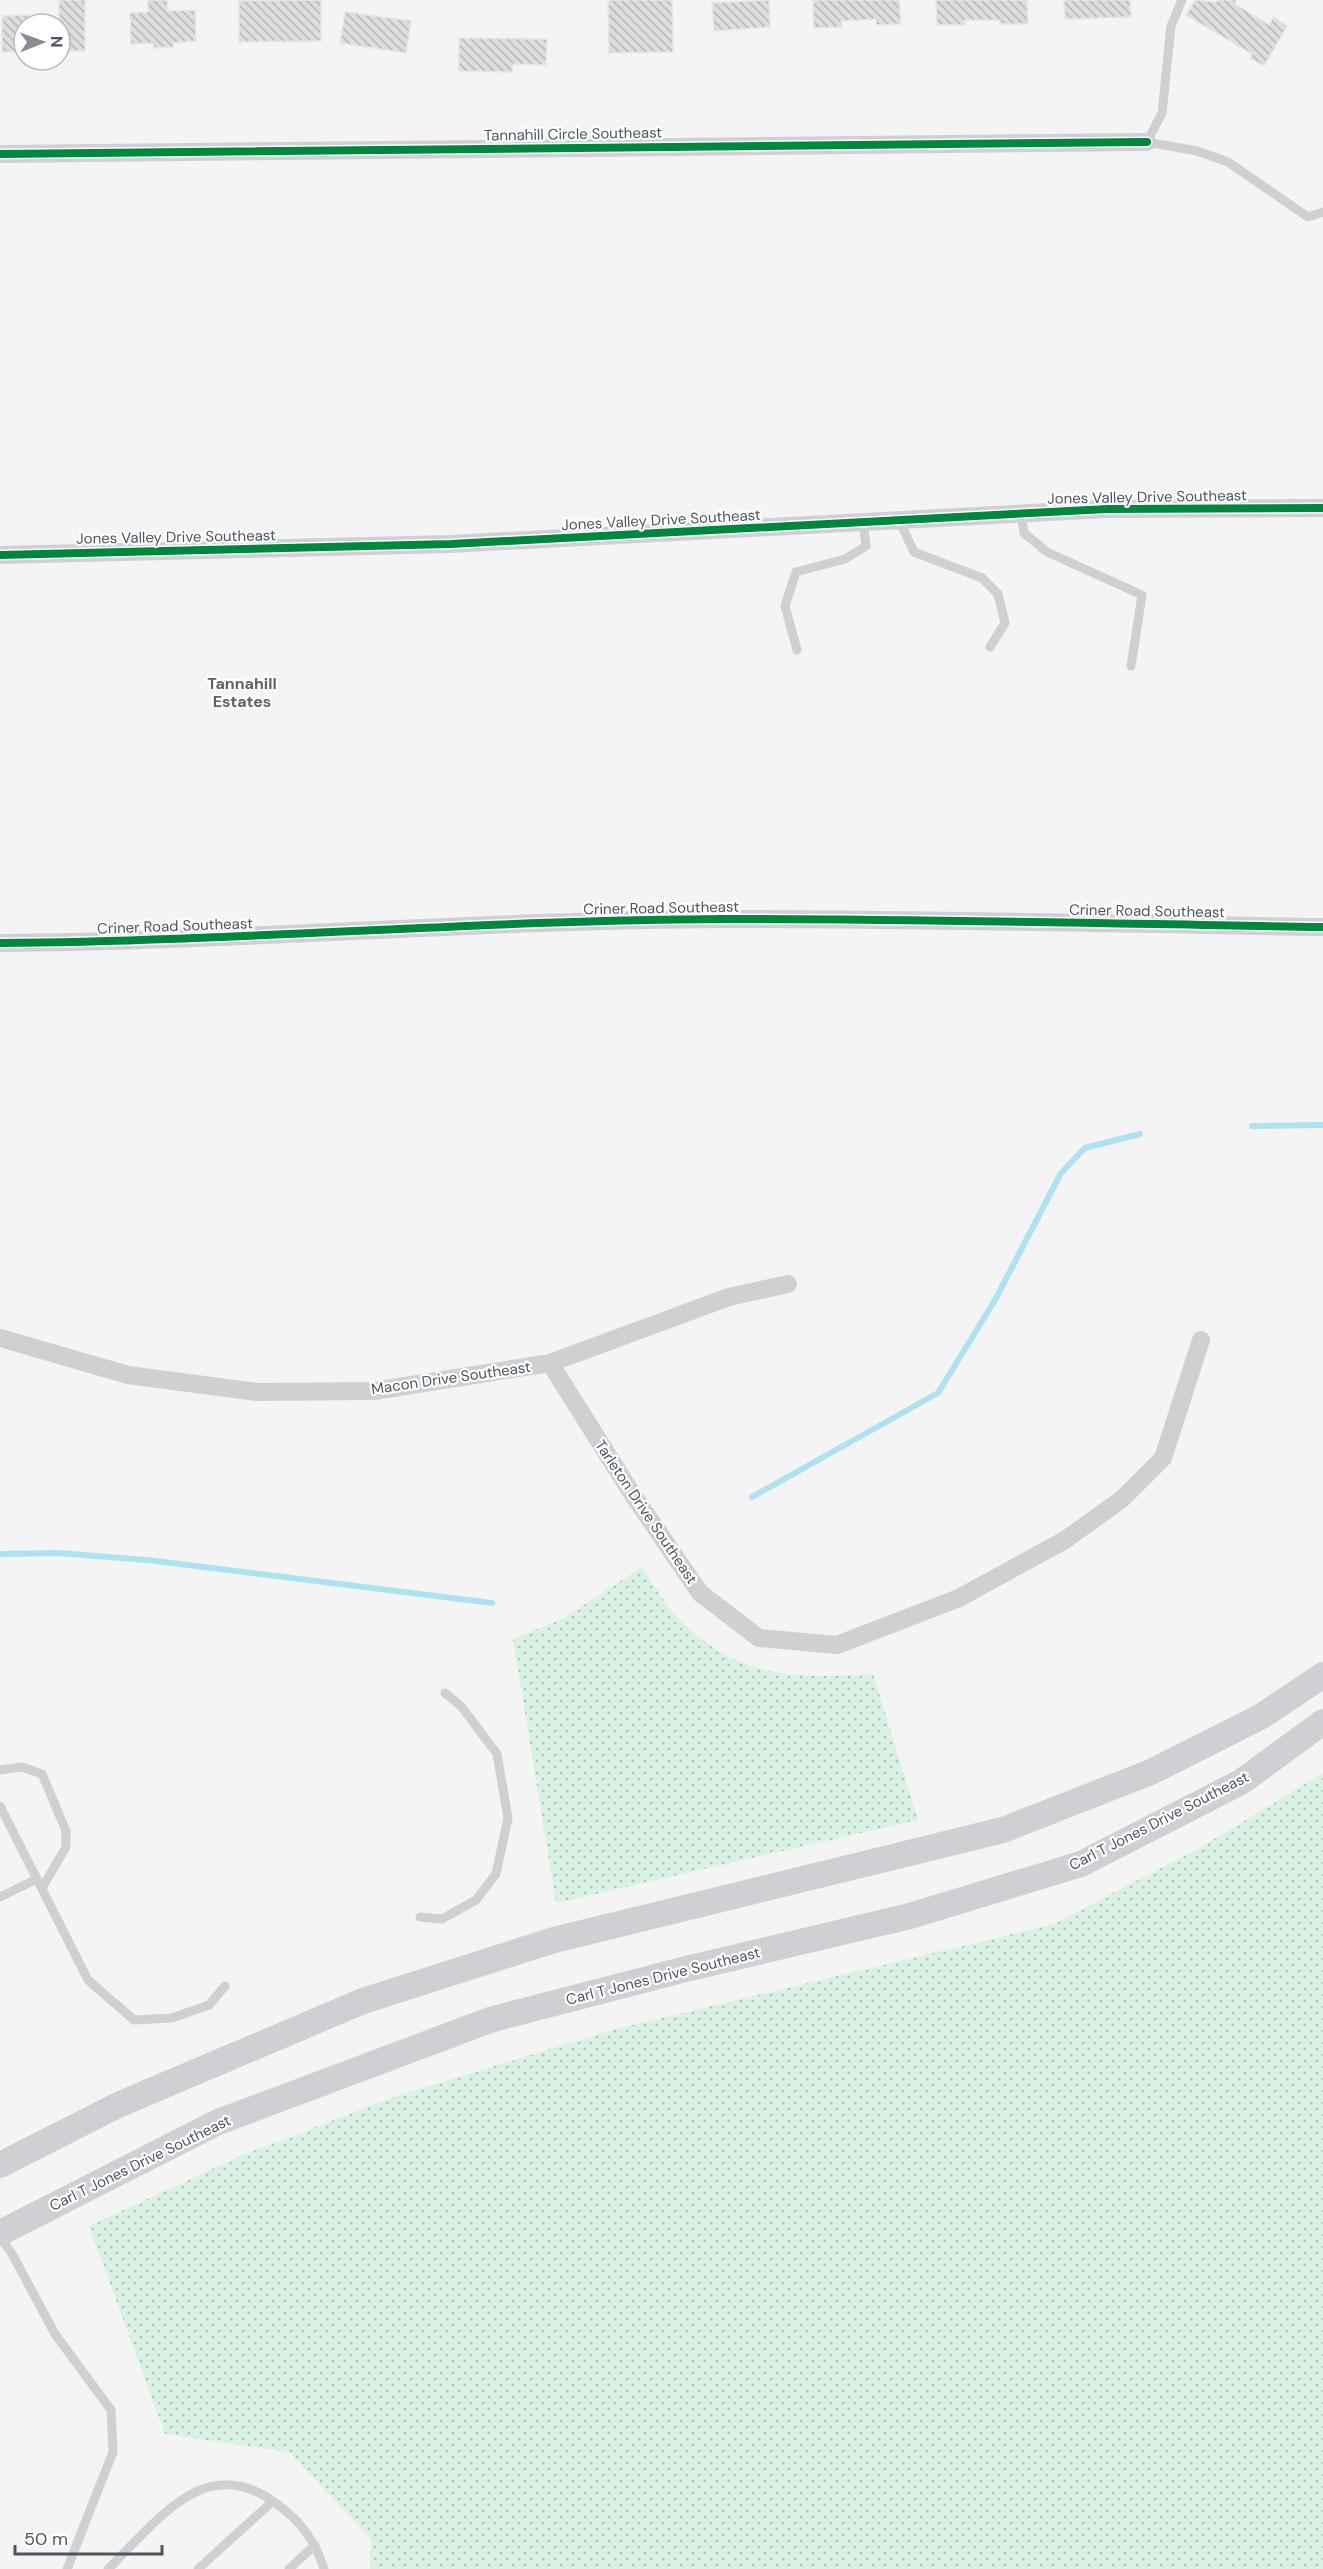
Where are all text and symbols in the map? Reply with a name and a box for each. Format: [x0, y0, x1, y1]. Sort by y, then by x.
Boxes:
north arrow [12, 12, 72, 72]
text: N [46, 36, 67, 48]
street label: Tannahill Circle Southeast [484, 122, 662, 146]
street label: Jones Valley Drive Southeast [1047, 485, 1247, 509]
street label: Jones Valley Drive Southeast [561, 505, 761, 535]
street label: Jones Valley Drive Southeast [76, 525, 276, 549]
district label: Tannahill Estates [207, 673, 277, 712]
street label: Criner Road Southeast [583, 897, 739, 919]
street label: Criner Road Southeast [1069, 900, 1225, 922]
street label: Criner Road Southeast [97, 913, 253, 939]
street label: Macon Drive Southeast [370, 1357, 532, 1399]
street label: Tarleton Drive Southeast [590, 1436, 702, 1588]
street label: Carl T Jones Drive Southeast [1066, 1767, 1252, 1875]
street label: Carl T Jones Drive Southeast [564, 1942, 762, 2010]
street label: Carl T Jones Drive Southeast [46, 2110, 234, 2216]
scale bar [15, 2518, 162, 2556]
text: 50 m [24, 2527, 68, 2551]

